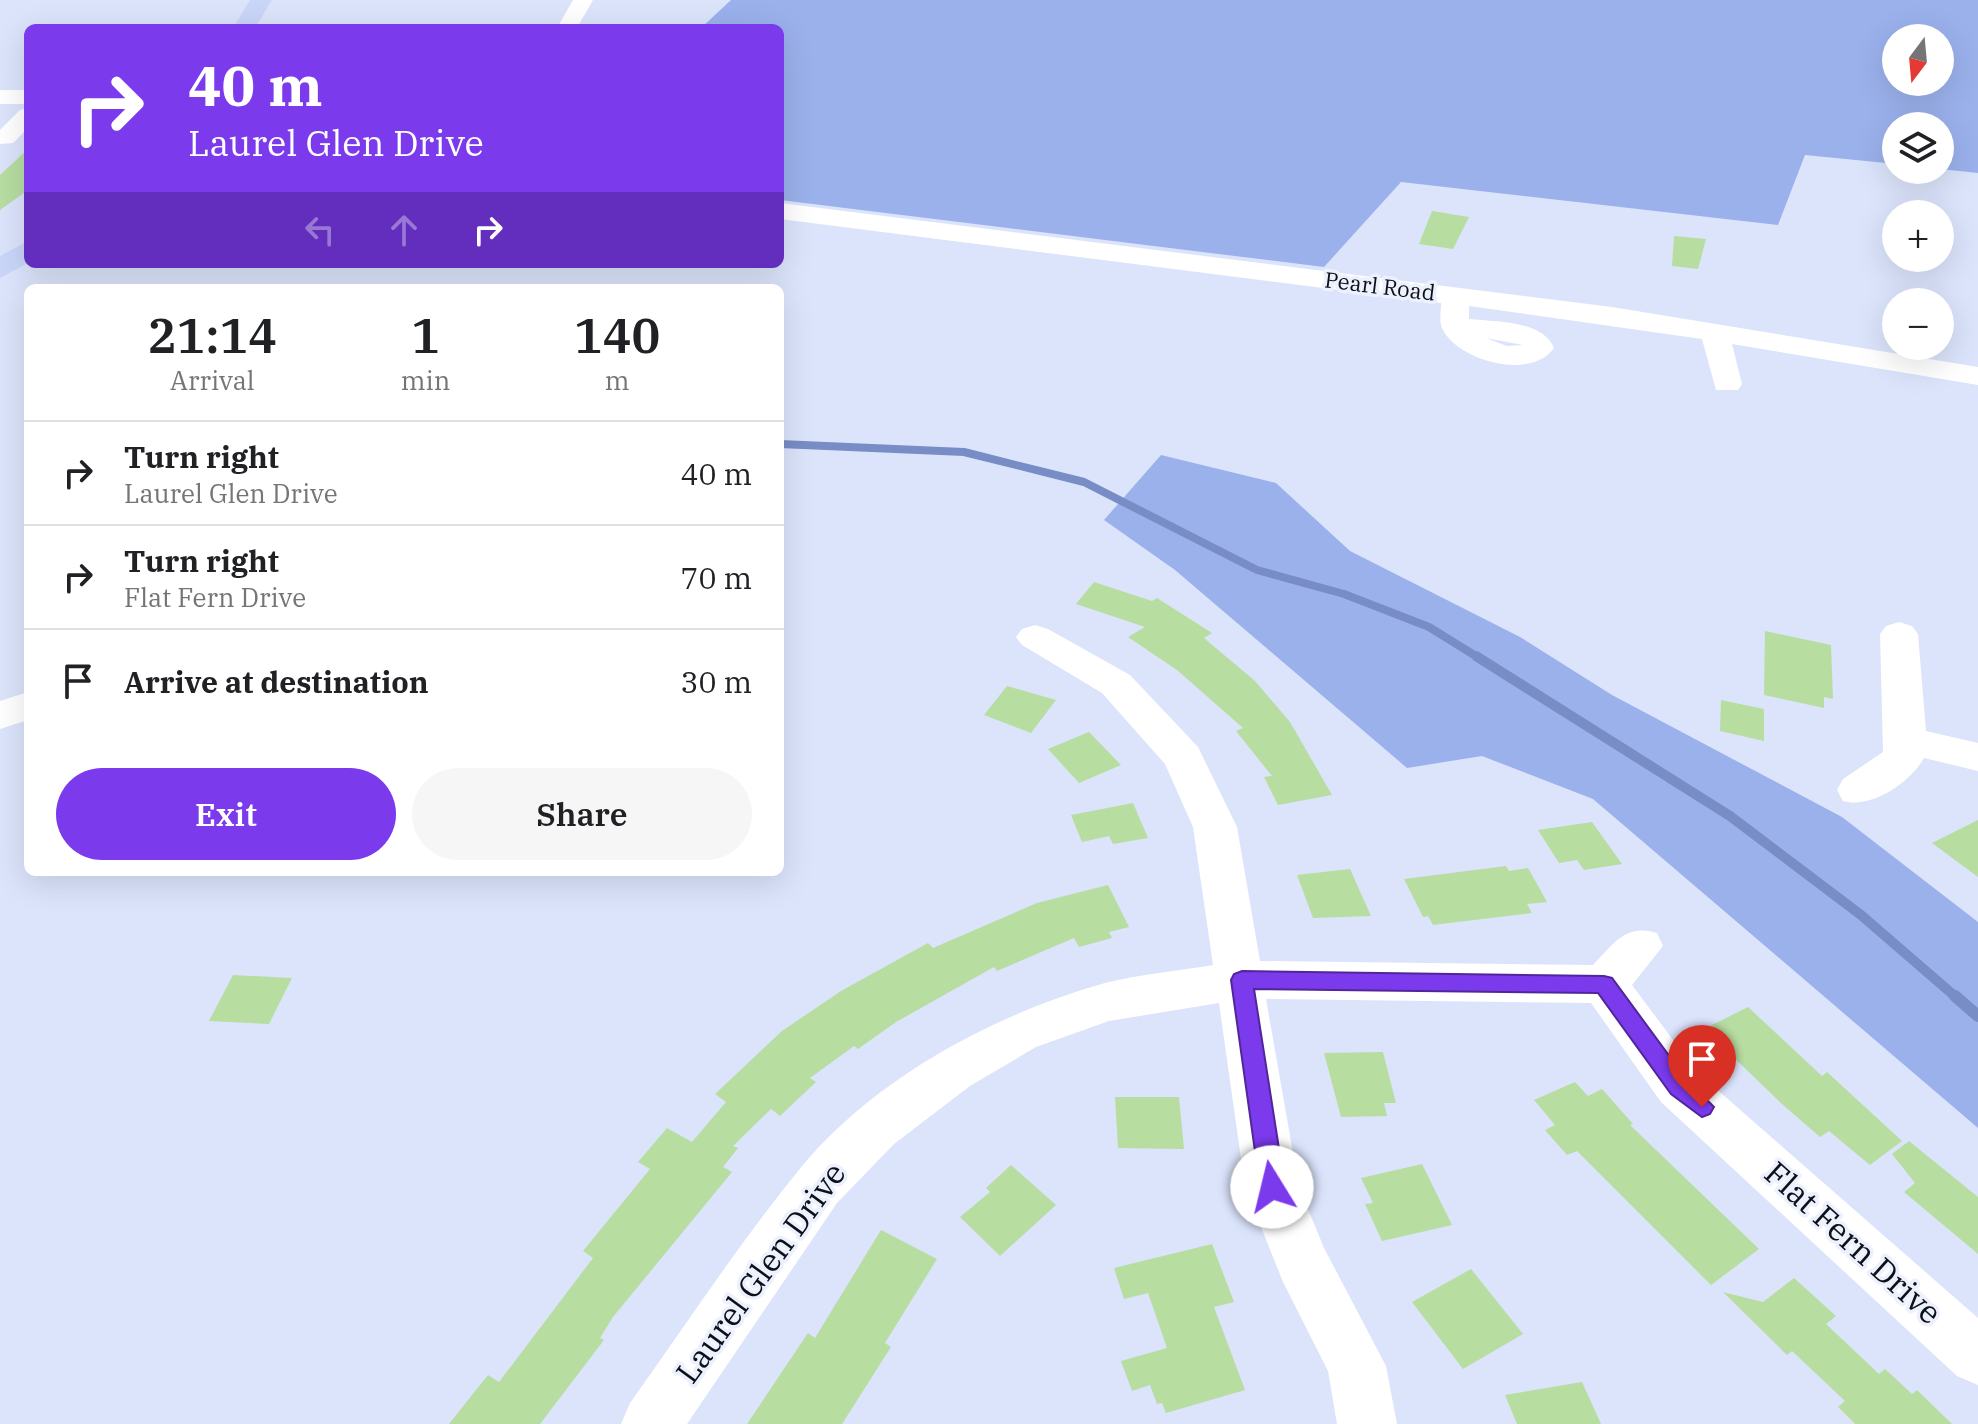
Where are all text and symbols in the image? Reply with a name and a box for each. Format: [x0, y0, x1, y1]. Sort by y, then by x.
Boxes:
north arrow [1882, 24, 1954, 96]
map controls [1882, 24, 1954, 360]
text: 40 m [188, 49, 323, 121]
icon: right [56, 56, 160, 160]
button: layers [1882, 112, 1954, 184]
text: Laurel Glen Drive [188, 119, 484, 166]
button: + [1882, 200, 1954, 272]
icon: left [298, 208, 342, 252]
icon: ahead [382, 208, 426, 252]
icon: right [466, 208, 510, 252]
street label: Pearl Road [1323, 264, 1437, 307]
button: − [1882, 288, 1954, 360]
text: 21:14 [148, 304, 277, 366]
text: 1 [411, 304, 440, 366]
text: 140 [574, 304, 660, 366]
text: Arrival [170, 363, 255, 397]
text: min [401, 363, 450, 397]
text: m [605, 363, 630, 397]
text: Turn right [124, 437, 279, 476]
icon: right [56, 451, 100, 495]
text: 40 m [680, 454, 752, 493]
text: Laurel Glen Drive [124, 476, 338, 510]
text: Turn right [124, 541, 279, 580]
icon: right [56, 555, 100, 599]
text: 70 m [680, 558, 752, 597]
text: Flat Fern Drive [124, 580, 306, 614]
icon: arrive [56, 659, 100, 703]
text: Arrive at destination [124, 662, 429, 701]
text: 30 m [680, 662, 752, 701]
button: Exit [56, 768, 396, 860]
button: Share [412, 768, 752, 860]
pin [1668, 1025, 1736, 1107]
icon: arrive [1680, 1037, 1724, 1081]
position arrow [1230, 1145, 1314, 1229]
street label: Flat Fern Drive [1756, 1152, 1951, 1333]
street label: Laurel Glen Drive [666, 1154, 854, 1391]

